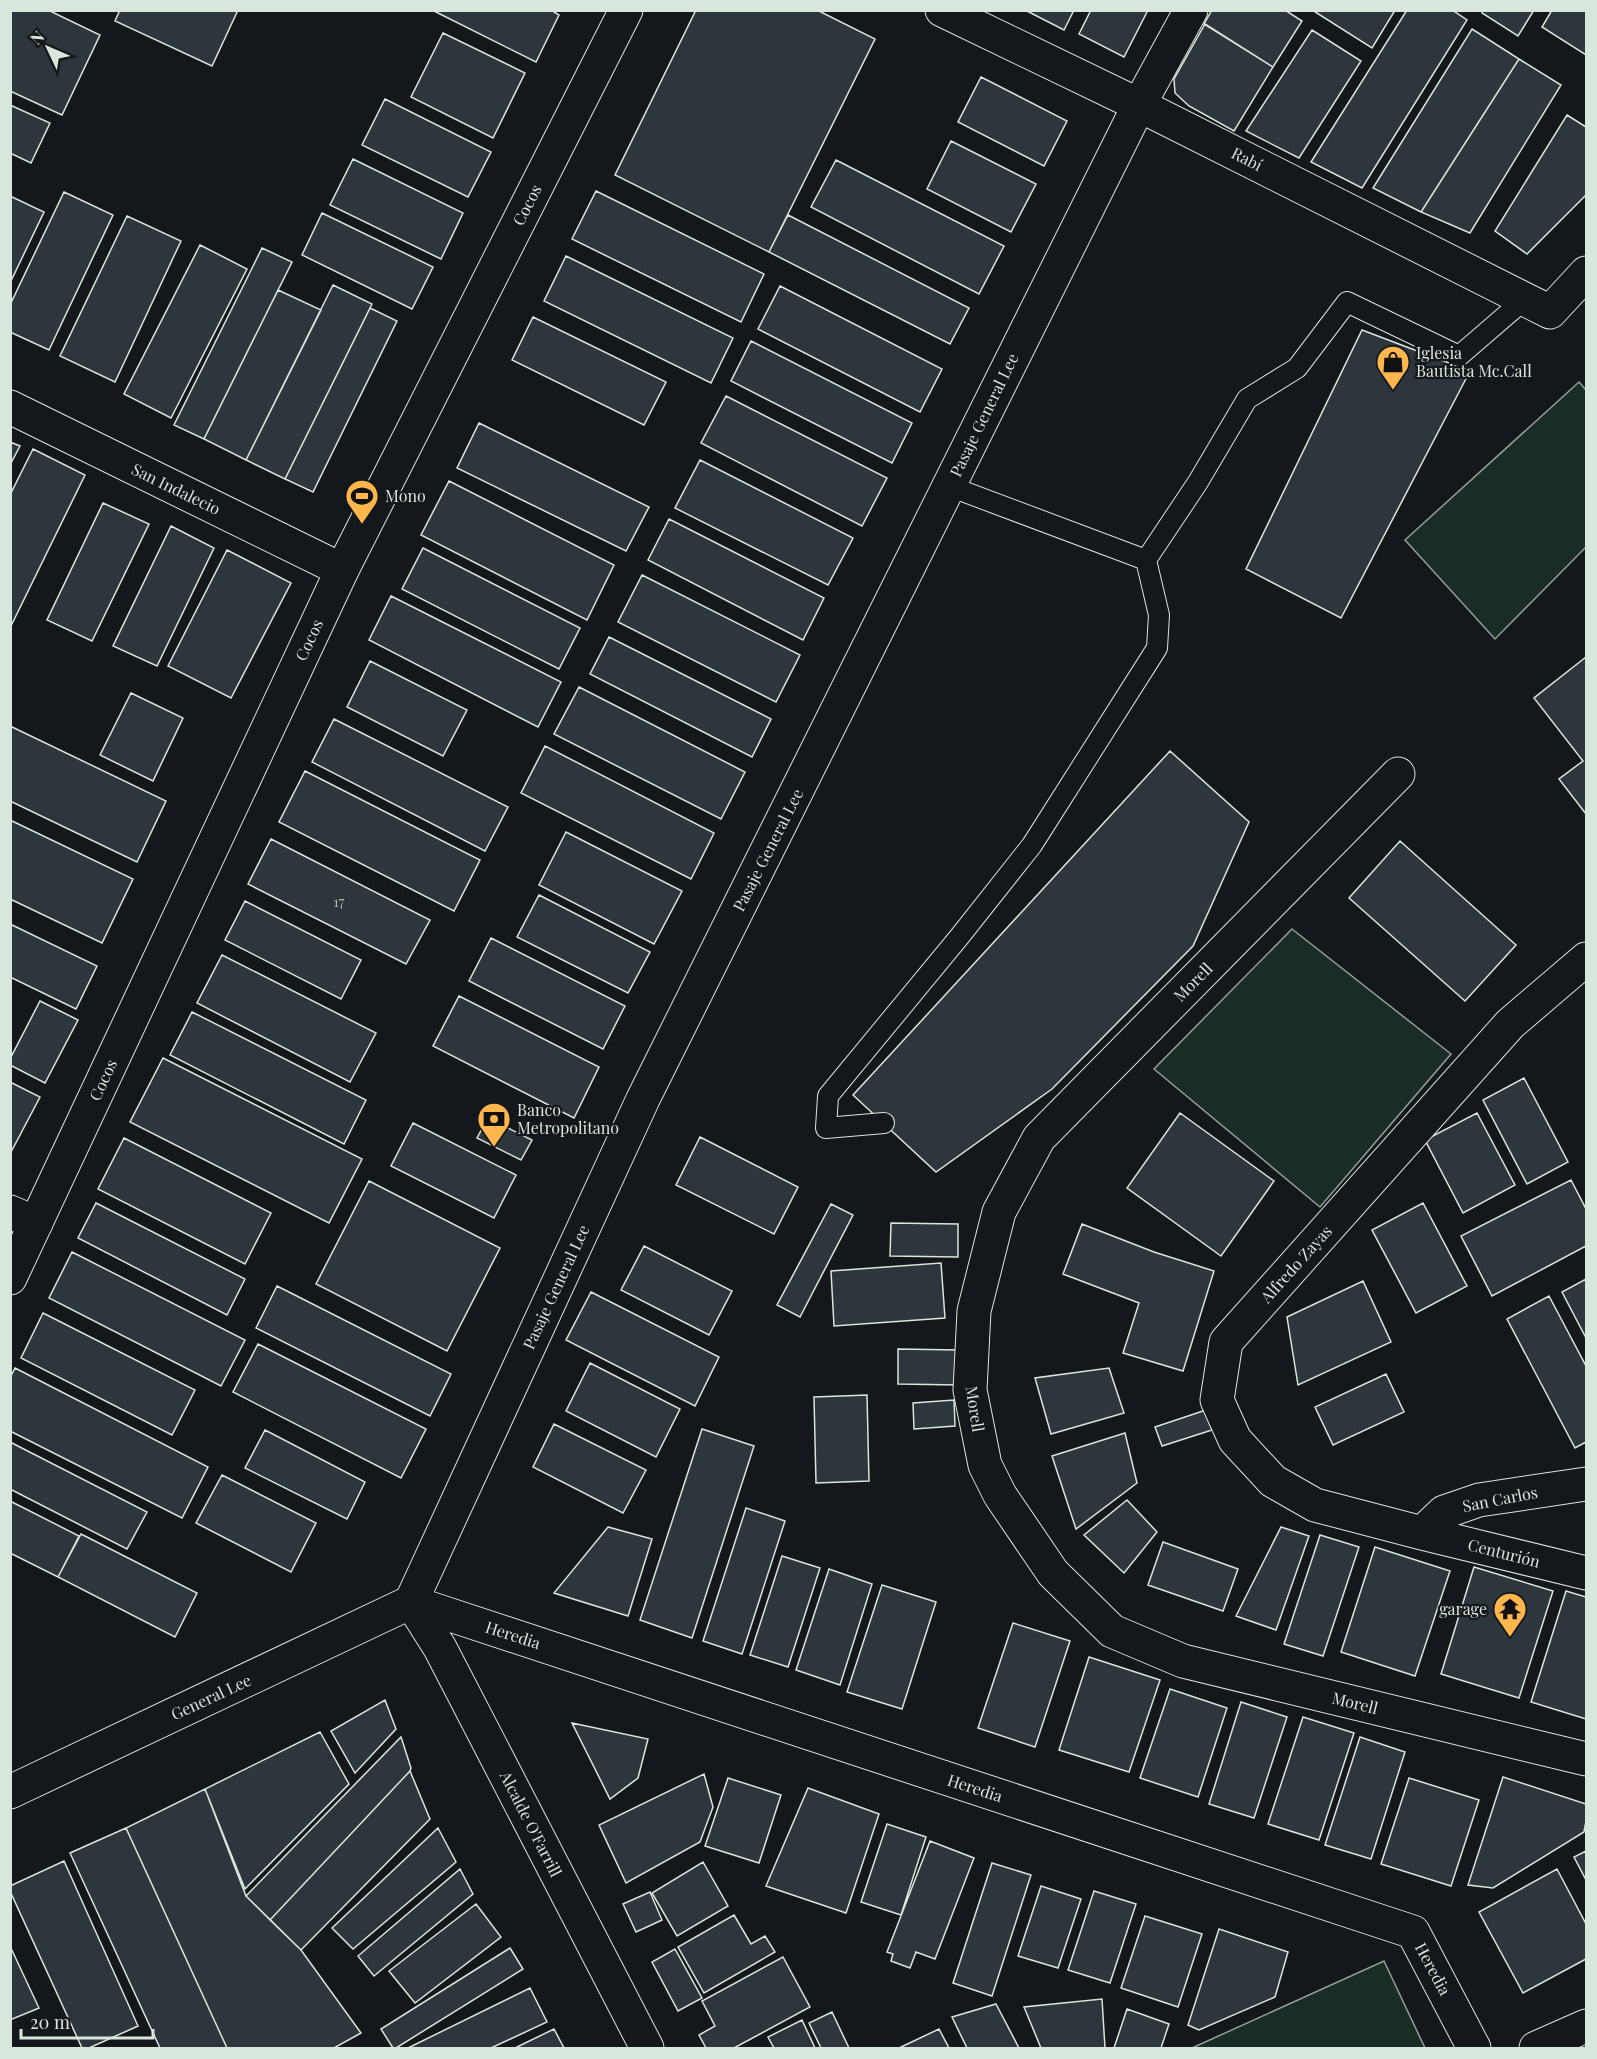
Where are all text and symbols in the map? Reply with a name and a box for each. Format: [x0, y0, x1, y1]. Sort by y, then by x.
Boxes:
north arrow [18, 18, 78, 78]
text: N [25, 25, 49, 49]
street label: Rabí [1228, 142, 1267, 175]
street label: Cocos [507, 181, 546, 229]
place label: Iglesia Bautista Mc.Call [1416, 342, 1532, 381]
shop icon: Iglesia Bautista Mc.Call [1375, 344, 1411, 391]
street label: Pasaje General Lee [945, 350, 1023, 480]
street label: San Indalecio [128, 458, 224, 519]
sports icon: Mono [344, 478, 380, 525]
place label: Mono [385, 485, 426, 506]
street label: Cocos [290, 616, 327, 664]
street label: Pasaje General Lee [728, 785, 808, 915]
house number: 17 [334, 892, 345, 911]
street label: Morell [1169, 957, 1217, 1006]
street label: Cocos [84, 1056, 121, 1104]
place label: Banco Metropolitano [517, 1099, 619, 1138]
bank icon: Banco Metropolitano [476, 1101, 512, 1148]
street label: Alfredo Zayas [1255, 1220, 1336, 1308]
street label: Pasaje General Lee [518, 1221, 594, 1352]
street label: Morell [961, 1384, 990, 1434]
street label: San Carlos [1460, 1481, 1539, 1516]
street label: Centurión [1466, 1533, 1543, 1572]
temple icon: garage [1492, 1591, 1528, 1638]
place label: garage [1439, 1598, 1487, 1619]
street label: Heredia [483, 1616, 543, 1653]
street label: General Lee [167, 1669, 254, 1724]
street label: Morell [1330, 1687, 1381, 1718]
street label: Alcalde O'Farrill [495, 1767, 567, 1881]
street label: Heredia [945, 1769, 1005, 1806]
street label: Heredia [1411, 1939, 1456, 1999]
scale bar [21, 2002, 153, 2040]
text: 20 m [30, 2010, 70, 2034]

